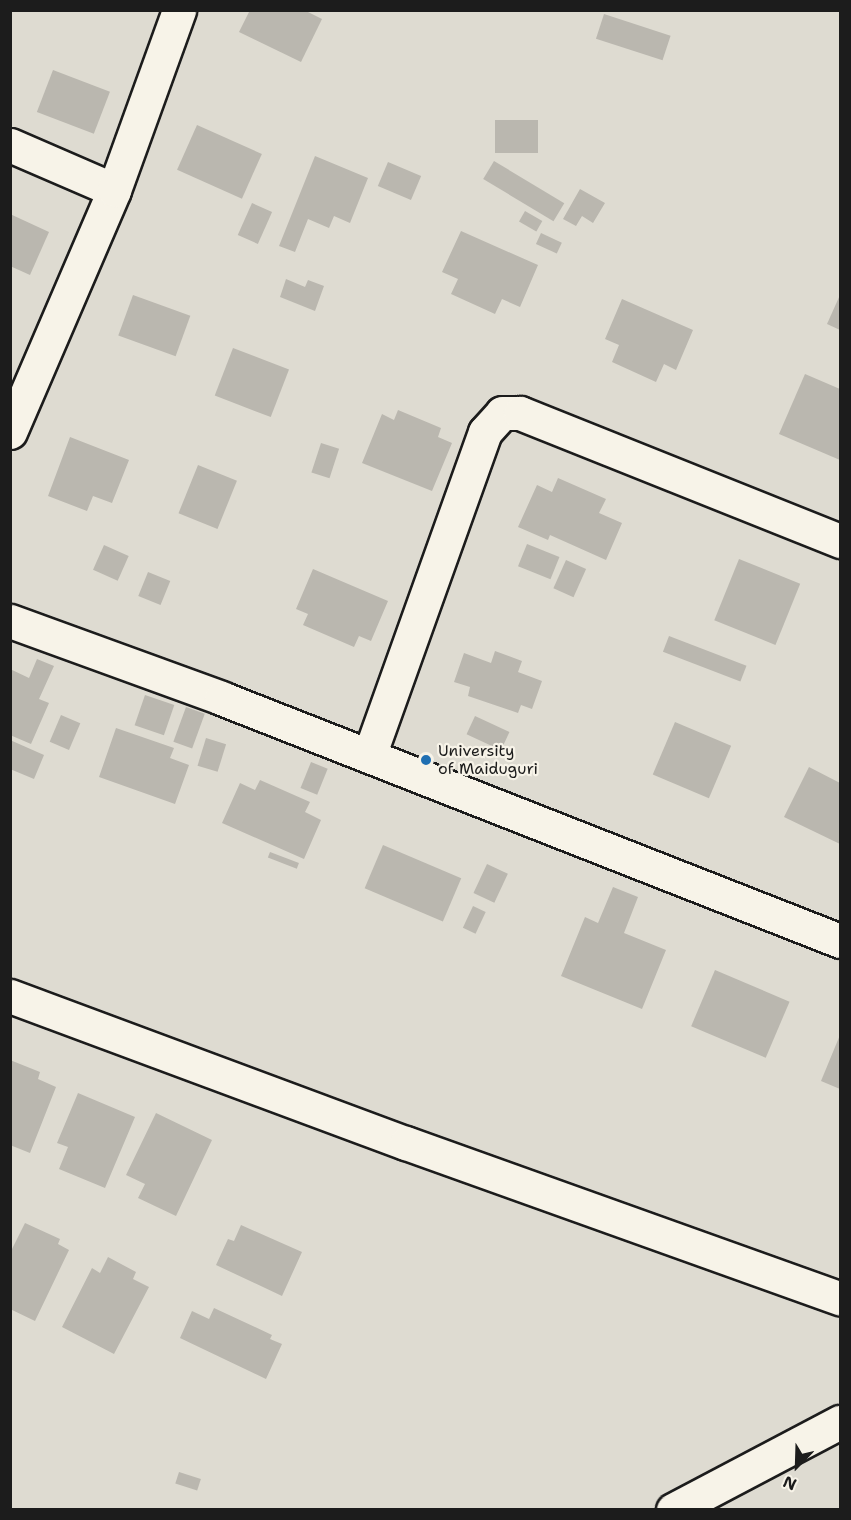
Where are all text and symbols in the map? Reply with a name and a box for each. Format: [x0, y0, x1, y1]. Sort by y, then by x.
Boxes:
place label: University of Maiduguri [438, 741, 538, 779]
marker: University of Maiduguri [419, 753, 433, 767]
north arrow [767, 1436, 827, 1496]
text: N [780, 1471, 800, 1495]

